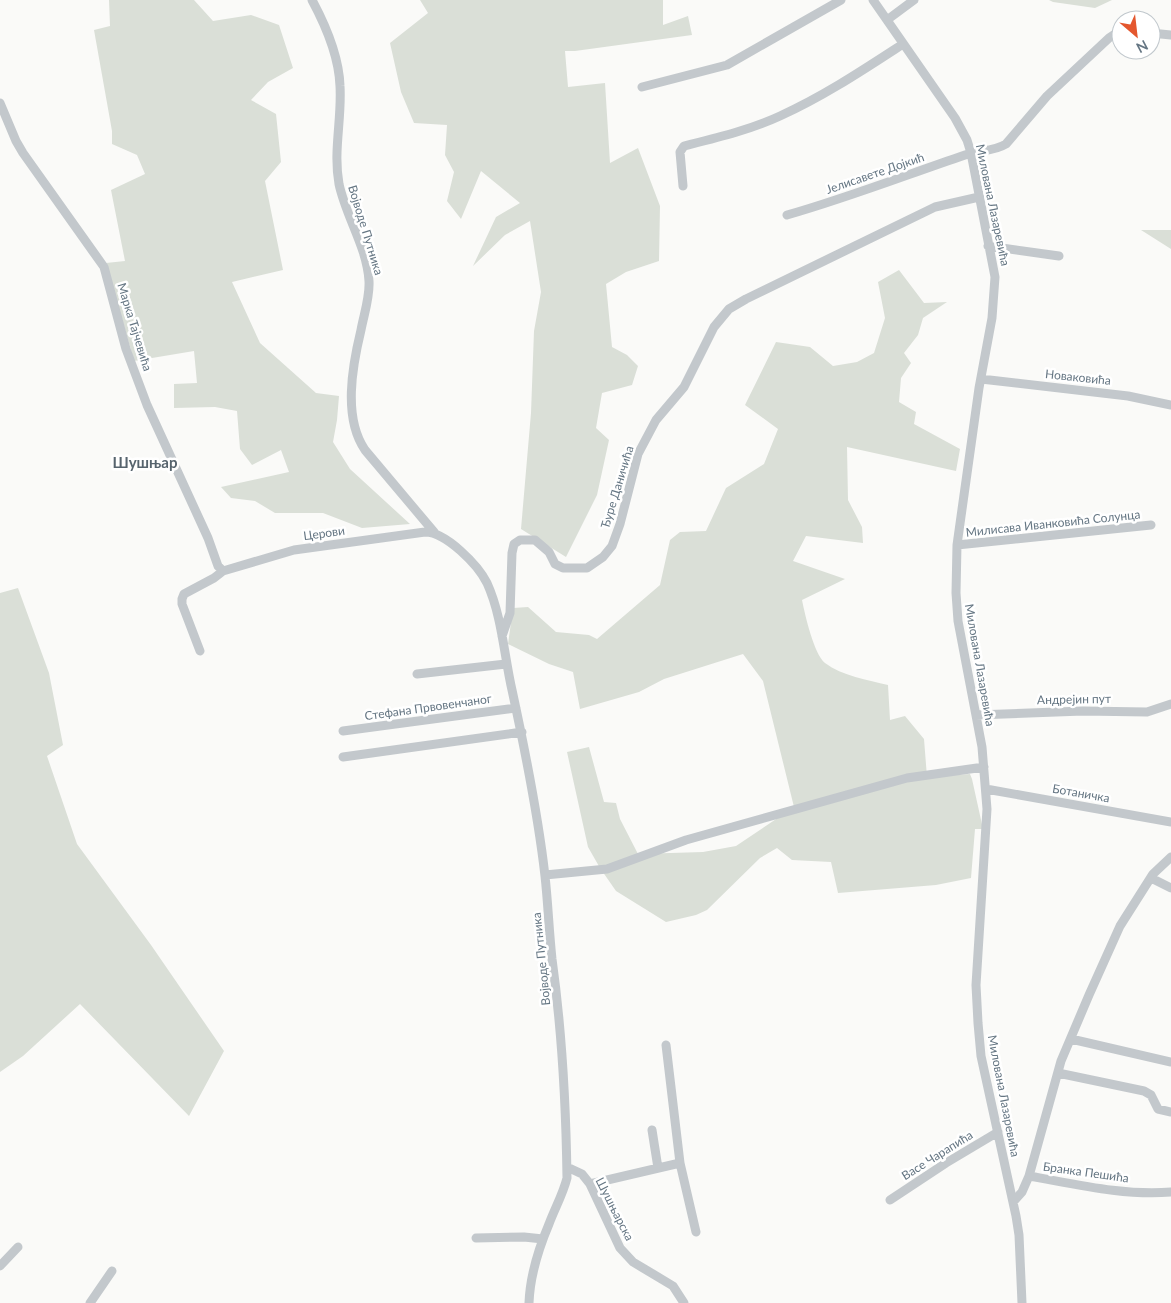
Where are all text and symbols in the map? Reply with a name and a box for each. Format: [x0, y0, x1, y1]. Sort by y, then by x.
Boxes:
north arrow [1111, 10, 1161, 60]
text: N [1134, 37, 1151, 57]
street label: Милована Лазаревића [973, 143, 1013, 267]
street label: Јелисавете Дојкић [824, 149, 926, 197]
street label: Војводе Путника [345, 183, 387, 277]
street label: Марка Тајчевића [114, 281, 156, 373]
street label: Новаковића [1044, 366, 1112, 388]
street label: Ђуре Даничића [597, 444, 637, 530]
district label: Шушњар [113, 453, 177, 471]
street label: Милисава Иванковића Солунца [965, 506, 1141, 540]
street label: Церови [302, 523, 346, 543]
street label: Милована Лазаревића [962, 603, 998, 727]
street label: Стефана Првовенчаног [364, 691, 492, 723]
street label: Андрејин пут [1037, 691, 1111, 707]
street label: Ботаничка [1051, 781, 1111, 805]
street label: Војводе Путника [529, 912, 553, 1006]
street label: Милована Лазаревића [985, 1034, 1023, 1158]
street label: Васе Чарапића [899, 1127, 976, 1183]
street label: Бранка Пешића [1042, 1159, 1130, 1185]
street label: Шушњарска [593, 1175, 637, 1243]

